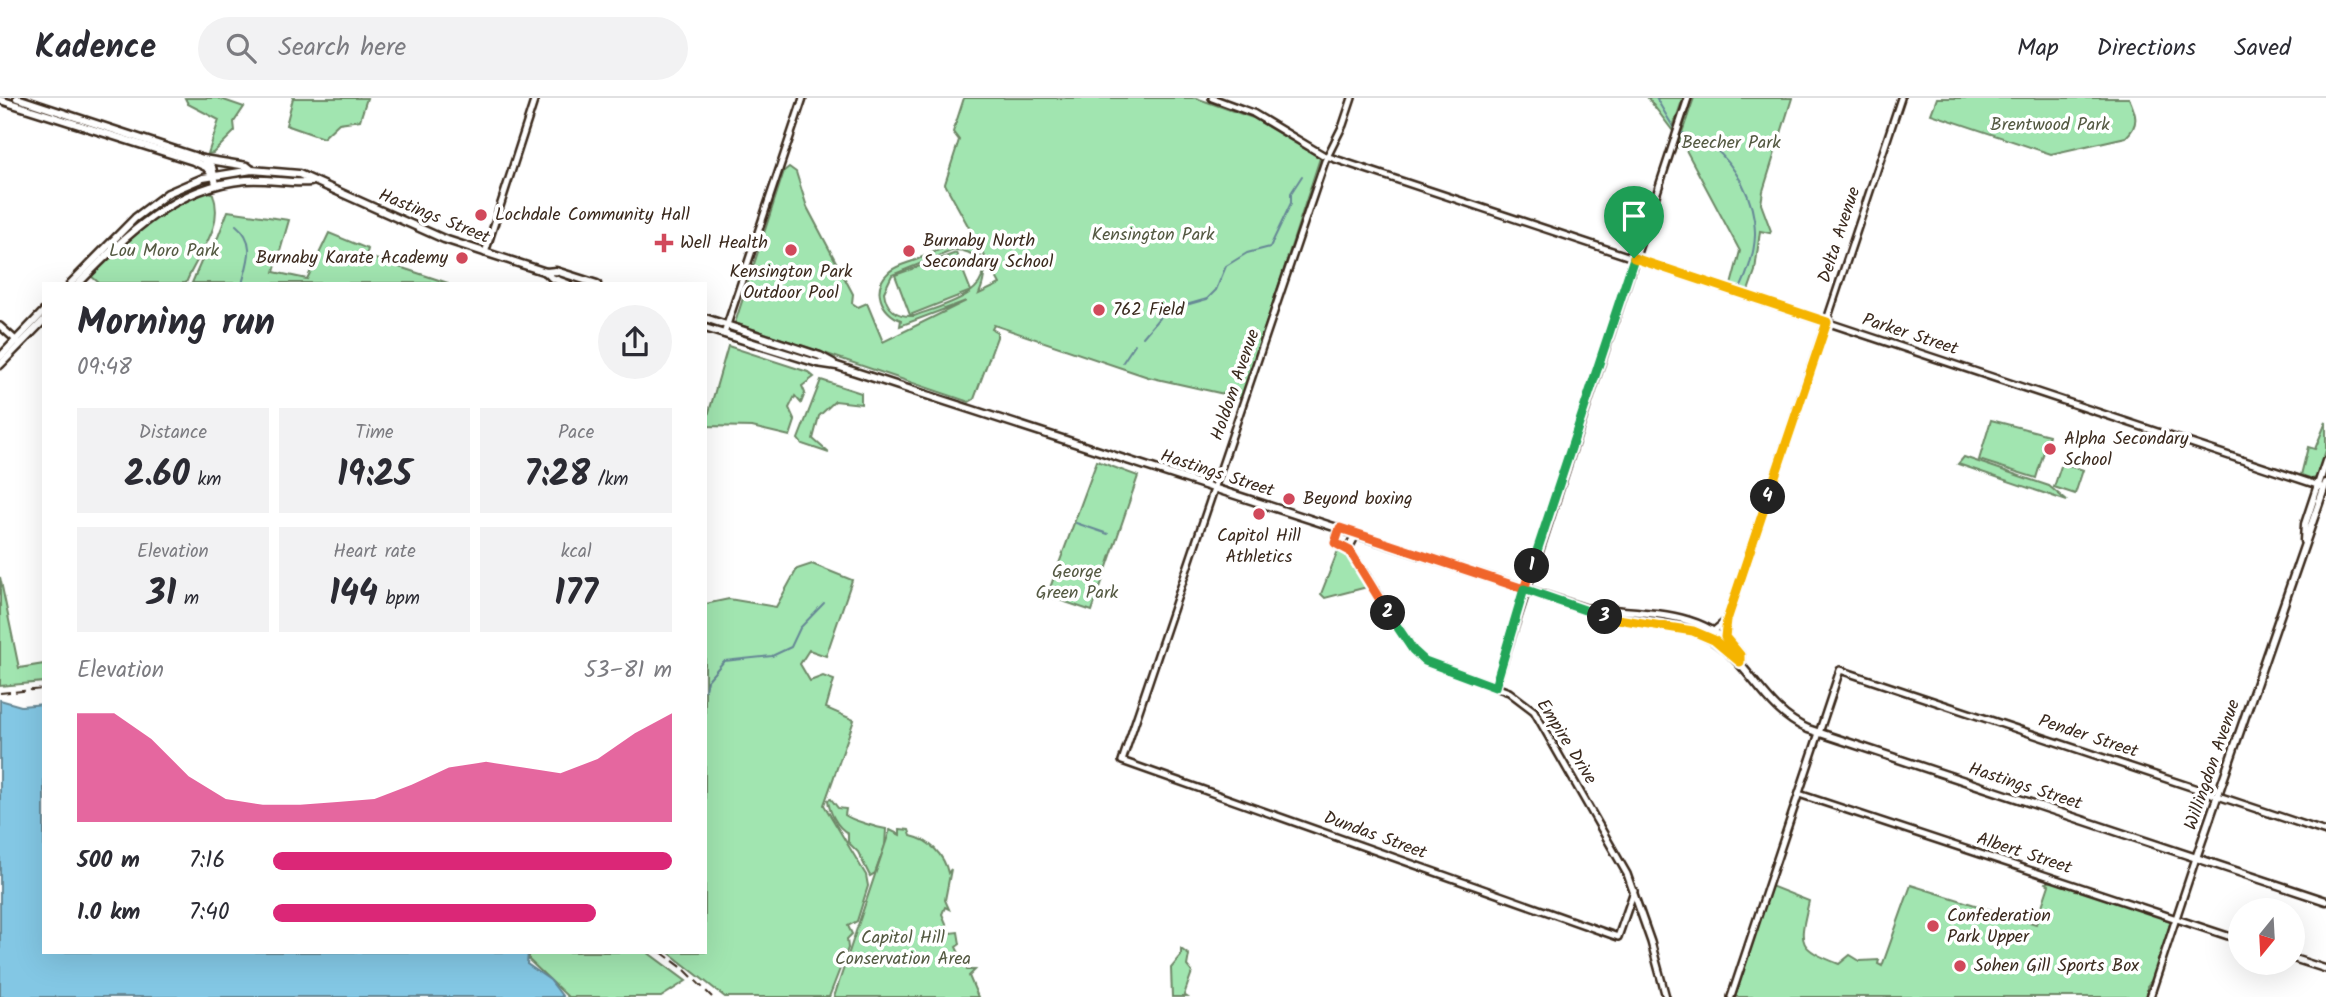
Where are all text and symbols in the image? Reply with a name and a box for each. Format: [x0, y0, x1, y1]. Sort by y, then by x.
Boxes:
search box [198, 17, 688, 80]
text: Kadence [35, 22, 156, 75]
text: Search here [278, 27, 406, 69]
icon: search [222, 29, 260, 67]
text: Map [2017, 29, 2059, 68]
text: Directions [2097, 29, 2196, 68]
text: Saved [2234, 29, 2291, 68]
park label: Brentwood Park [1990, 111, 2110, 140]
park label: Beecher Park [1681, 129, 1781, 158]
street label: Hastings Street [374, 181, 495, 253]
street label: Delta Avenue [1811, 183, 1869, 287]
pin [1604, 186, 1664, 258]
icon: arrive [1615, 197, 1653, 235]
place label: Lochdale Community Hall [495, 201, 690, 230]
marker: Lochdale Community Hall [473, 207, 489, 223]
park label: Kensington Park [1092, 221, 1215, 250]
place label: Burnaby North Secondary School [923, 227, 1054, 277]
place label: Well Health [680, 229, 768, 258]
marker: Well Health [654, 233, 674, 253]
park label: Lou Moro Park [109, 237, 220, 266]
marker: Kensington Park Outdoor Pool [783, 242, 799, 258]
marker: Burnaby North Secondary School [901, 243, 917, 259]
place label: Burnaby Karate Academy [256, 244, 449, 273]
marker: Burnaby Karate Academy [454, 250, 470, 266]
place label: Kensington Park Outdoor Pool [730, 258, 853, 308]
text: Morning run [77, 294, 275, 354]
place label: 762 Field [1113, 296, 1185, 325]
marker: 762 Field [1091, 302, 1107, 318]
button: share [598, 305, 672, 379]
street label: Parker Street [1858, 306, 1963, 364]
street label: Holdom Avenue [1203, 325, 1269, 445]
text: 09:48 [77, 350, 132, 386]
text: Distance [139, 418, 207, 448]
text: Time [355, 418, 394, 448]
text: Pace [558, 418, 594, 448]
place label: Alpha Secondary School [2064, 425, 2189, 475]
marker: Alpha Secondary School [2042, 441, 2058, 457]
street label: Hastings Street [1156, 442, 1279, 506]
text: 2.60 [124, 448, 190, 504]
text: 19:25 [337, 448, 412, 504]
text: 7:28 [524, 448, 590, 504]
text: km [190, 465, 221, 495]
text: /km [590, 465, 628, 495]
pin: 4 [1750, 480, 1786, 514]
text: 4 [1762, 481, 1773, 511]
place label: Beyond boxing [1303, 485, 1413, 514]
marker: Beyond boxing [1281, 491, 1297, 507]
marker: Capitol Hill Athletics [1251, 506, 1267, 522]
place label: Capitol Hill Athletics [1217, 522, 1302, 572]
text: Elevation [137, 537, 209, 567]
text: Heart rate [333, 537, 416, 567]
text: kcal [561, 537, 592, 567]
pin: 1 [1514, 548, 1550, 584]
text: 1 [1529, 550, 1534, 580]
park label: George Green Park [1036, 558, 1119, 608]
text: 31 [147, 567, 176, 623]
text: 144 [329, 567, 378, 623]
text: 177 [554, 567, 598, 623]
text: m [176, 584, 199, 614]
text: bpm [378, 584, 420, 614]
pin: 2 [1370, 596, 1406, 630]
text: 2 [1382, 597, 1393, 627]
pin: 3 [1588, 600, 1622, 634]
text: 3 [1599, 601, 1610, 631]
text: Elevation [77, 653, 164, 689]
text: 53–81 m [584, 653, 672, 689]
street label: Empire Drive [1528, 693, 1604, 791]
street label: Willingdon Avenue [2177, 696, 2249, 834]
street label: Pender Street [2034, 707, 2143, 767]
street label: Hastings Street [1964, 755, 2087, 819]
street label: Dundas Street [1319, 804, 1432, 868]
street label: Albert Street [1973, 825, 2076, 883]
text: 500 m [77, 843, 140, 879]
text: 7:16 [189, 843, 225, 879]
text: 1.0 km [77, 895, 140, 931]
text: 7:40 [189, 895, 229, 931]
north arrow [2228, 898, 2305, 975]
map controls [2228, 898, 2305, 975]
place label: Confederation Park Upper [1947, 902, 2051, 952]
marker: Confederation Park Upper [1925, 918, 1941, 934]
park label: Capitol Hill Conservation Area [835, 924, 971, 974]
place label: Sohen Gill Sports Box [1974, 952, 2139, 981]
marker: Sohen Gill Sports Box [1952, 958, 1968, 974]

